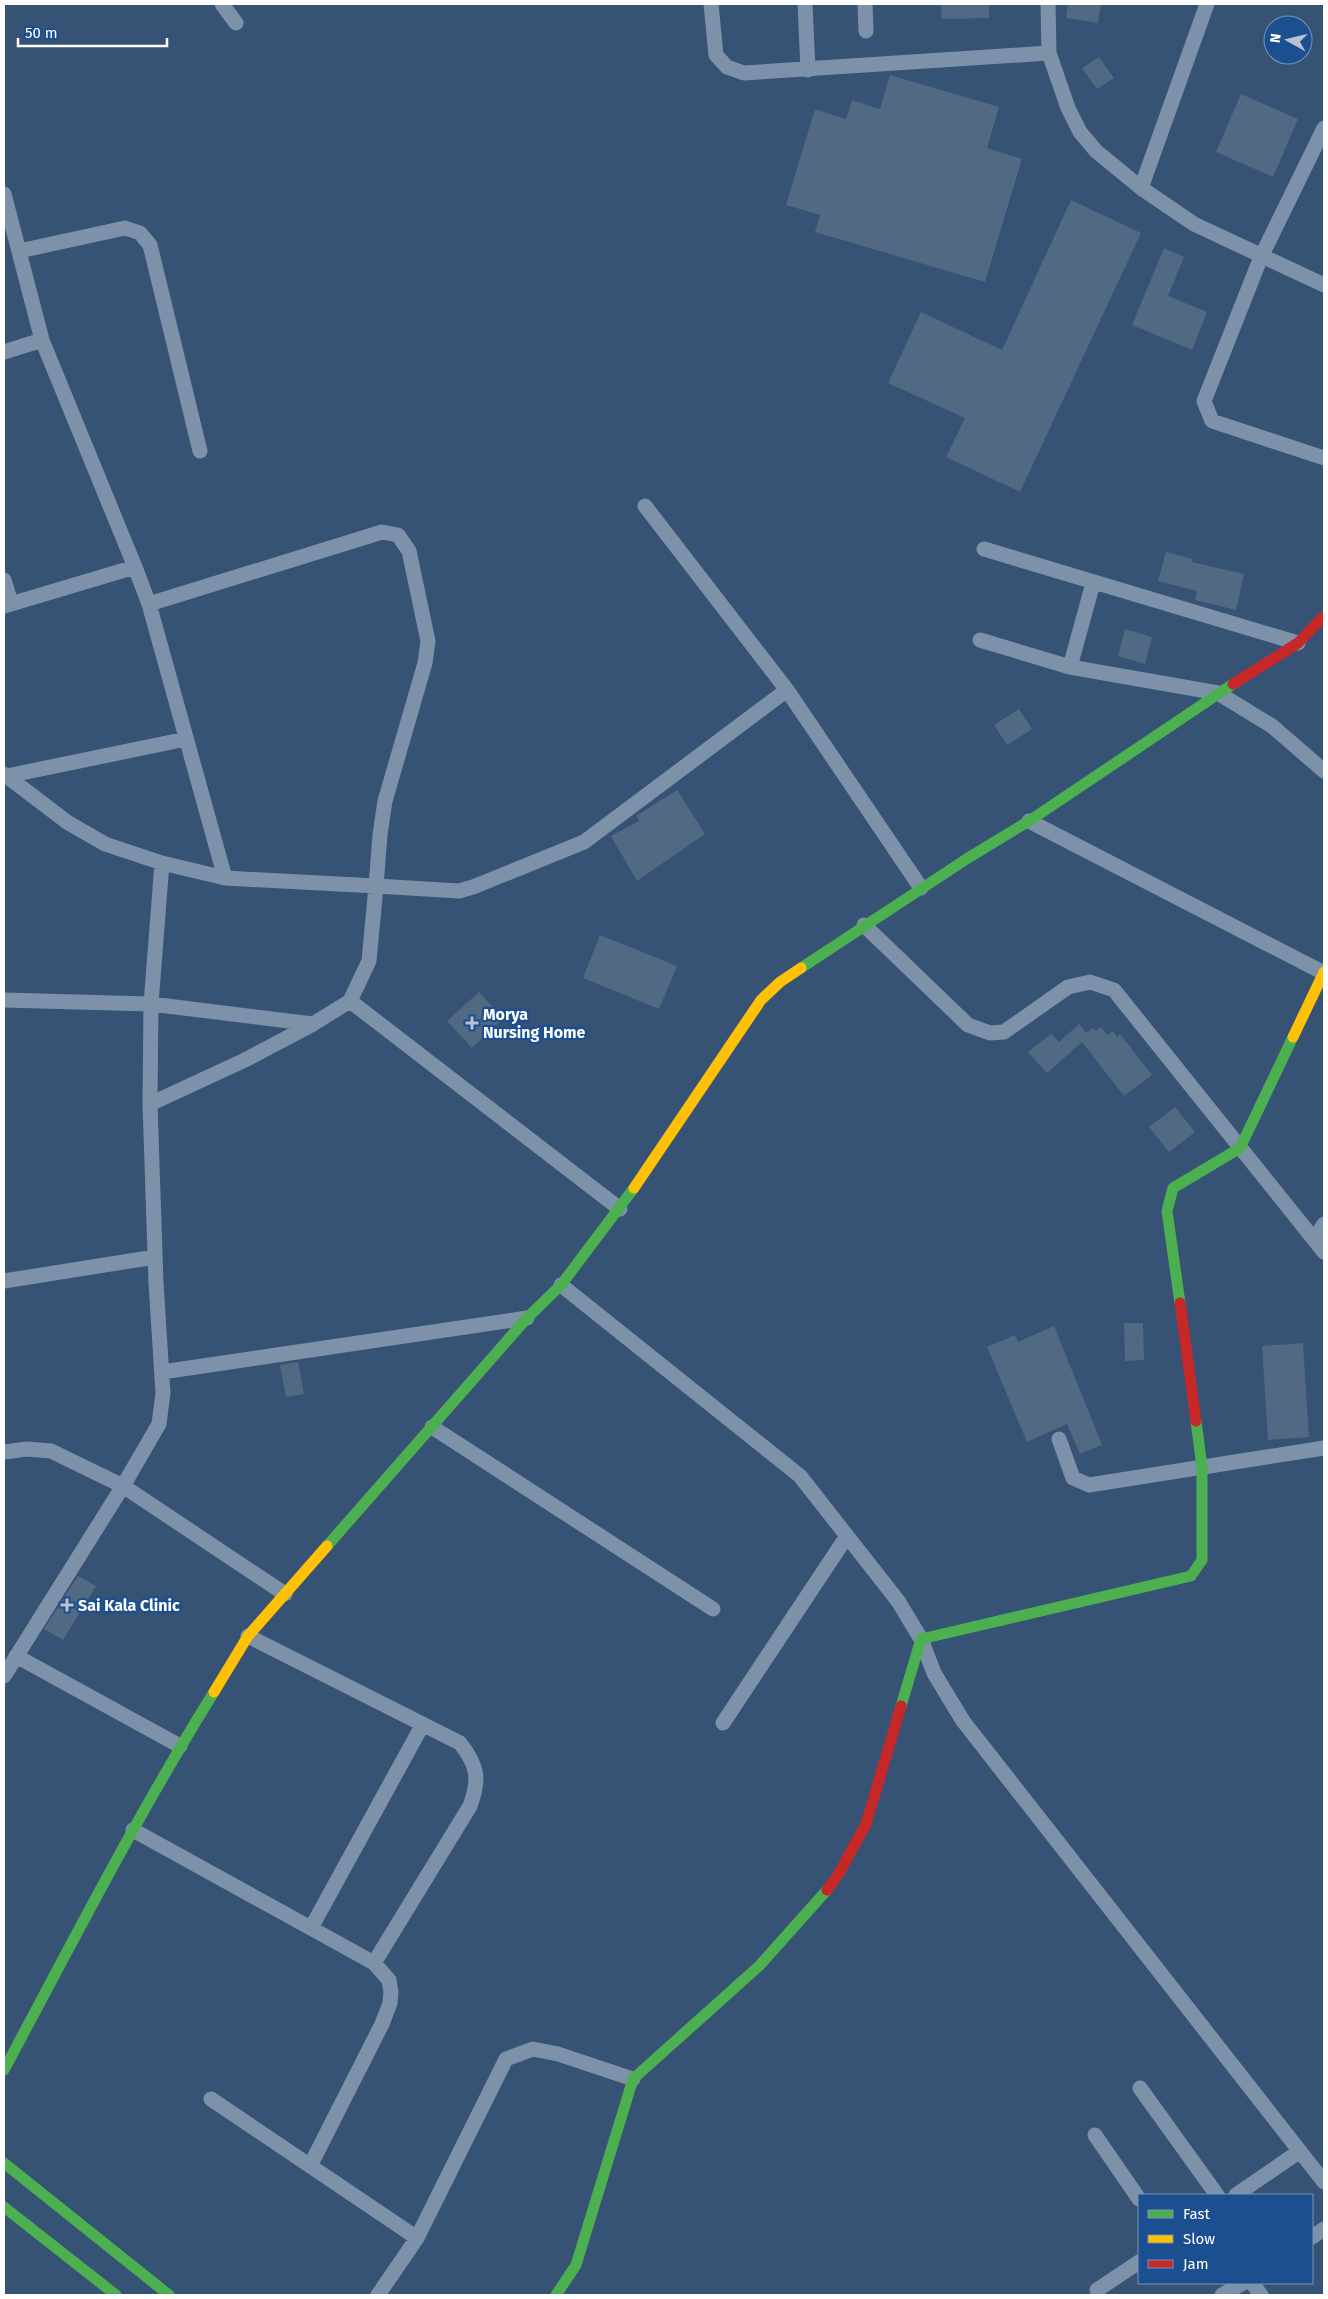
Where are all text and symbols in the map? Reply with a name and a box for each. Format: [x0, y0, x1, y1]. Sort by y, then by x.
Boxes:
scale bar [18, 15, 166, 47]
north arrow [1263, 15, 1313, 65]
text: 50 m [25, 24, 58, 42]
text: N [1267, 32, 1285, 44]
place label: Morya Nursing Home [483, 1005, 586, 1042]
marker: Morya Nursing Home [465, 1016, 479, 1030]
place label: Sai Kala Clinic [78, 1596, 180, 1615]
marker: Sai Kala Clinic [60, 1598, 74, 1612]
legend [1138, 2194, 1313, 2284]
text: Fast [1183, 2205, 1210, 2223]
text: Slow [1183, 2230, 1215, 2248]
text: Jam [1183, 2255, 1209, 2273]

